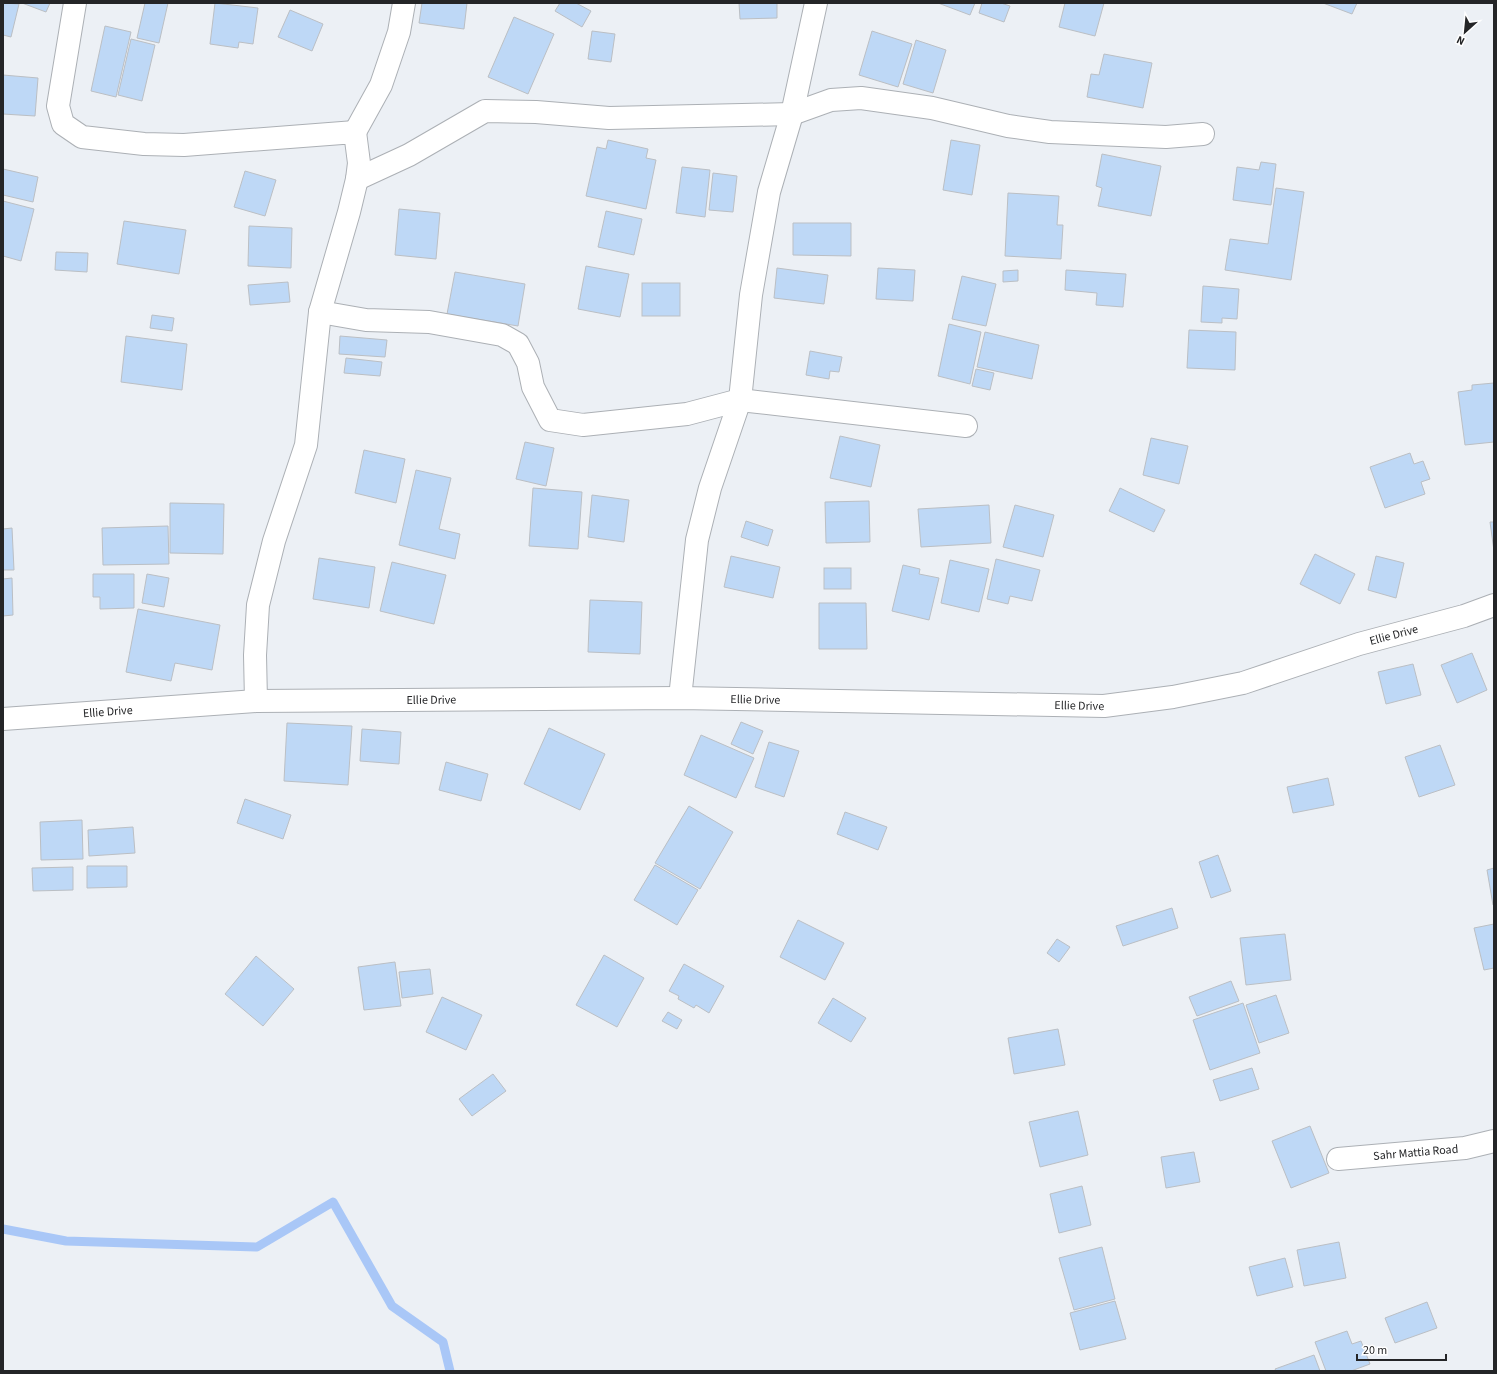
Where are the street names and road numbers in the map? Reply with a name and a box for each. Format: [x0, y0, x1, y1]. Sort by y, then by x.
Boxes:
street label: Ellie Drive [1368, 621, 1420, 650]
street label: Ellie Drive [730, 691, 780, 709]
street label: Ellie Drive [406, 692, 456, 709]
street label: Ellie Drive [1054, 697, 1104, 715]
street label: Ellie Drive [82, 702, 133, 722]
street label: Sahr Mattia Road [1373, 1141, 1459, 1165]

